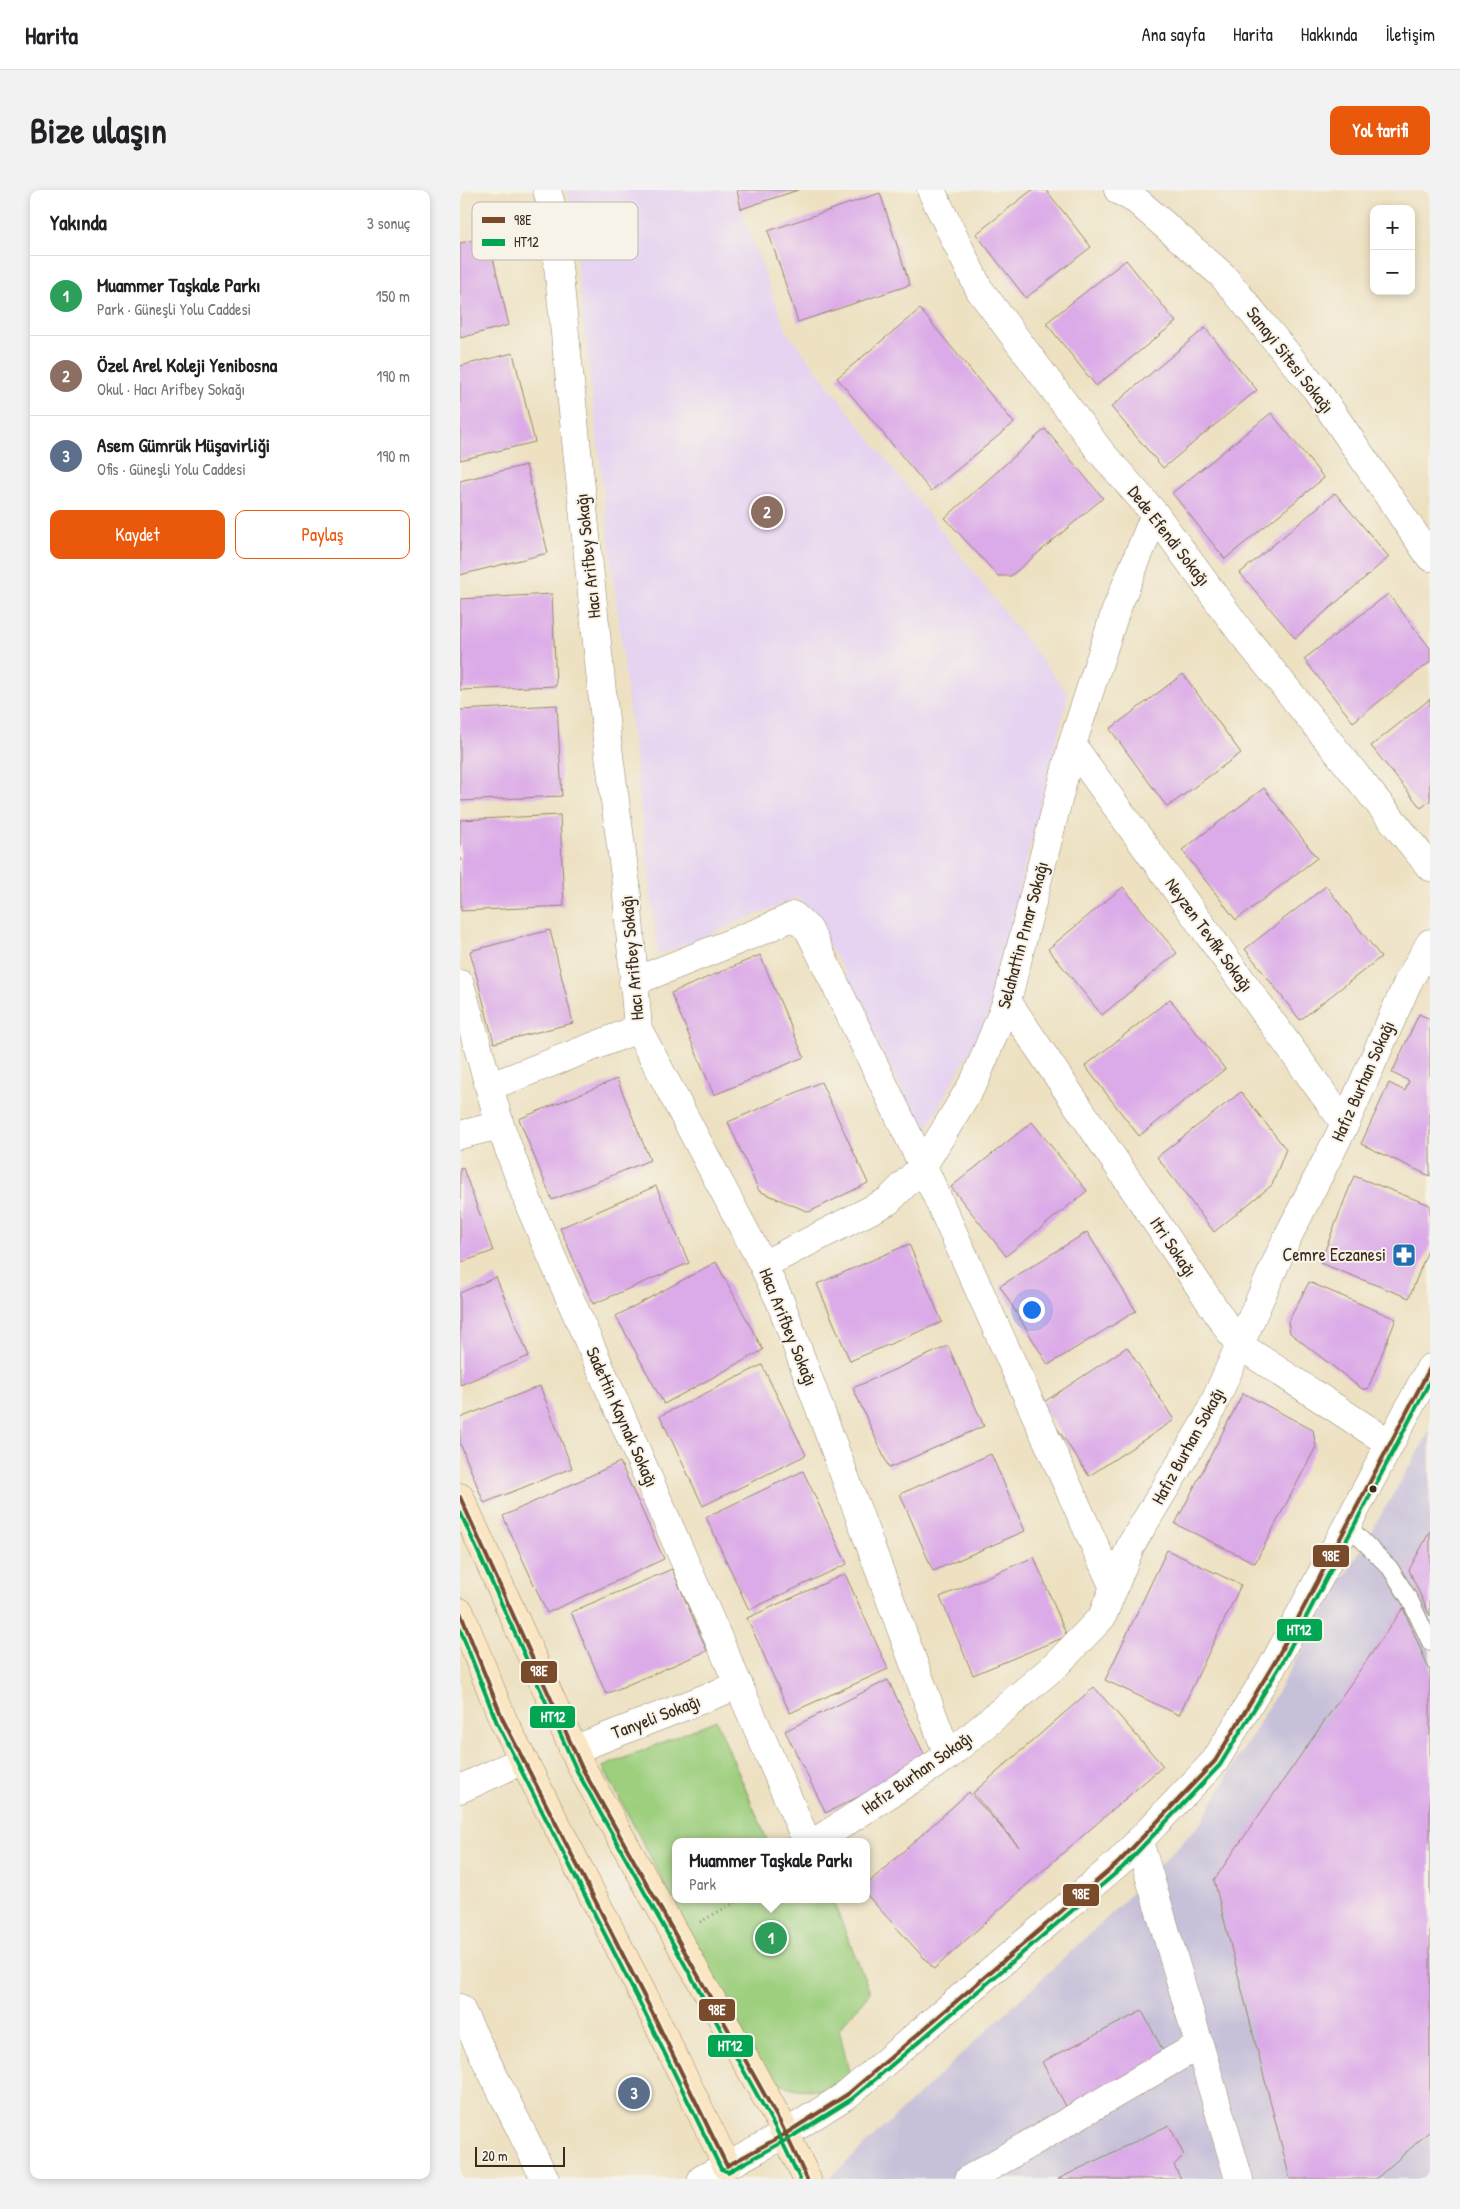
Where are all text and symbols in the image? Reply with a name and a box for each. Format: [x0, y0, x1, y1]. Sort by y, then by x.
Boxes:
text: Harita [25, 19, 78, 51]
text: Ana sayfa [1142, 22, 1205, 47]
text: Harita [1233, 22, 1273, 47]
text: Hakkında [1301, 22, 1357, 47]
text: İletişim [1385, 22, 1435, 47]
button: Yol tarifi [1330, 106, 1430, 155]
text: Bize ulaşın [30, 107, 167, 154]
legend [472, 202, 638, 260]
map controls [1370, 205, 1415, 295]
button: + [1370, 205, 1415, 250]
text: Yakında [50, 208, 107, 237]
text: 98E [514, 210, 531, 229]
text: 3 sonuç [367, 212, 410, 234]
text: HT12 [514, 232, 539, 251]
button: − [1370, 250, 1415, 295]
text: Muammer Taşkale Parkı [97, 272, 260, 298]
text: 1 [63, 285, 69, 307]
text: 150 m [376, 285, 410, 307]
text: Park · Güneşli Yolu Caddesi [97, 298, 251, 320]
street label: Sanayi Sitesi Sokağı [1241, 301, 1340, 418]
text: Özel Arel Koleji Yenibosna [97, 352, 277, 378]
text: 2 [62, 365, 70, 387]
text: 190 m [377, 365, 410, 387]
text: Okul · Hacı Arifbey Sokağı [97, 378, 245, 400]
text: Asem Gümrük Müşavirliği [97, 432, 270, 458]
text: 3 [62, 445, 70, 467]
text: 190 m [377, 445, 410, 467]
text: Ofis · Güneşli Yolu Caddesi [97, 458, 246, 480]
street label: Dede Efendi Sokağı [1122, 480, 1217, 591]
street label: Hacı Arifbey Sokağı [569, 492, 606, 620]
pin: 2 [751, 493, 783, 531]
button: Kaydet [50, 510, 225, 559]
button: Paylaş [235, 510, 410, 559]
street label: Selahattin Pınar Sokağı [991, 858, 1054, 1011]
street label: Neyzen Tevfik Sokağı [1160, 873, 1259, 997]
street label: Hacı Arifbey Sokağı [614, 895, 649, 1022]
street label: Hafız Burhan Sokağı [1325, 1016, 1400, 1145]
street label: Itri Sokağı [1144, 1212, 1203, 1282]
place label: Cemre Eczanesi [1283, 1242, 1386, 1267]
pharmacy icon: Cemre Eczanesi [1391, 1242, 1417, 1268]
street label: Hacı Arifbey Sokağı [753, 1264, 824, 1390]
your location [1019, 1297, 1045, 1323]
street label: Sadettin Kaynak Sokağı [580, 1343, 665, 1491]
street label: Hafız Burhan Sokağı [1145, 1383, 1230, 1509]
unlabelled marker [1368, 1484, 1378, 1494]
line badge: 98E [1312, 1544, 1350, 1568]
text: 98E [1322, 1546, 1341, 1565]
line badge: HT12 [1276, 1618, 1323, 1642]
text: HT12 [1287, 1620, 1312, 1639]
line badge: 98E [520, 1660, 558, 1684]
text: 98E [530, 1661, 549, 1680]
street label: Tanyeli Sokağı [608, 1688, 704, 1745]
line badge: HT12 [529, 1705, 576, 1729]
text: HT12 [541, 1707, 566, 1726]
street label: Hafız Burhan Sokağı [856, 1725, 977, 1820]
popup [672, 1838, 870, 1903]
text: Muammer Taşkale Parkı [689, 1847, 853, 1873]
text: Park [689, 1873, 716, 1895]
line badge: 98E [1062, 1883, 1100, 1907]
text: 98E [1072, 1884, 1091, 1903]
pin: 1 [755, 1919, 787, 1957]
line badge: 98E [698, 1998, 736, 2022]
text: 98E [708, 2000, 727, 2019]
line badge: HT12 [707, 2034, 754, 2058]
text: HT12 [718, 2036, 743, 2055]
pin: 3 [618, 2074, 650, 2112]
scale bar [475, 2144, 565, 2167]
text: 20 m [482, 2146, 508, 2165]

